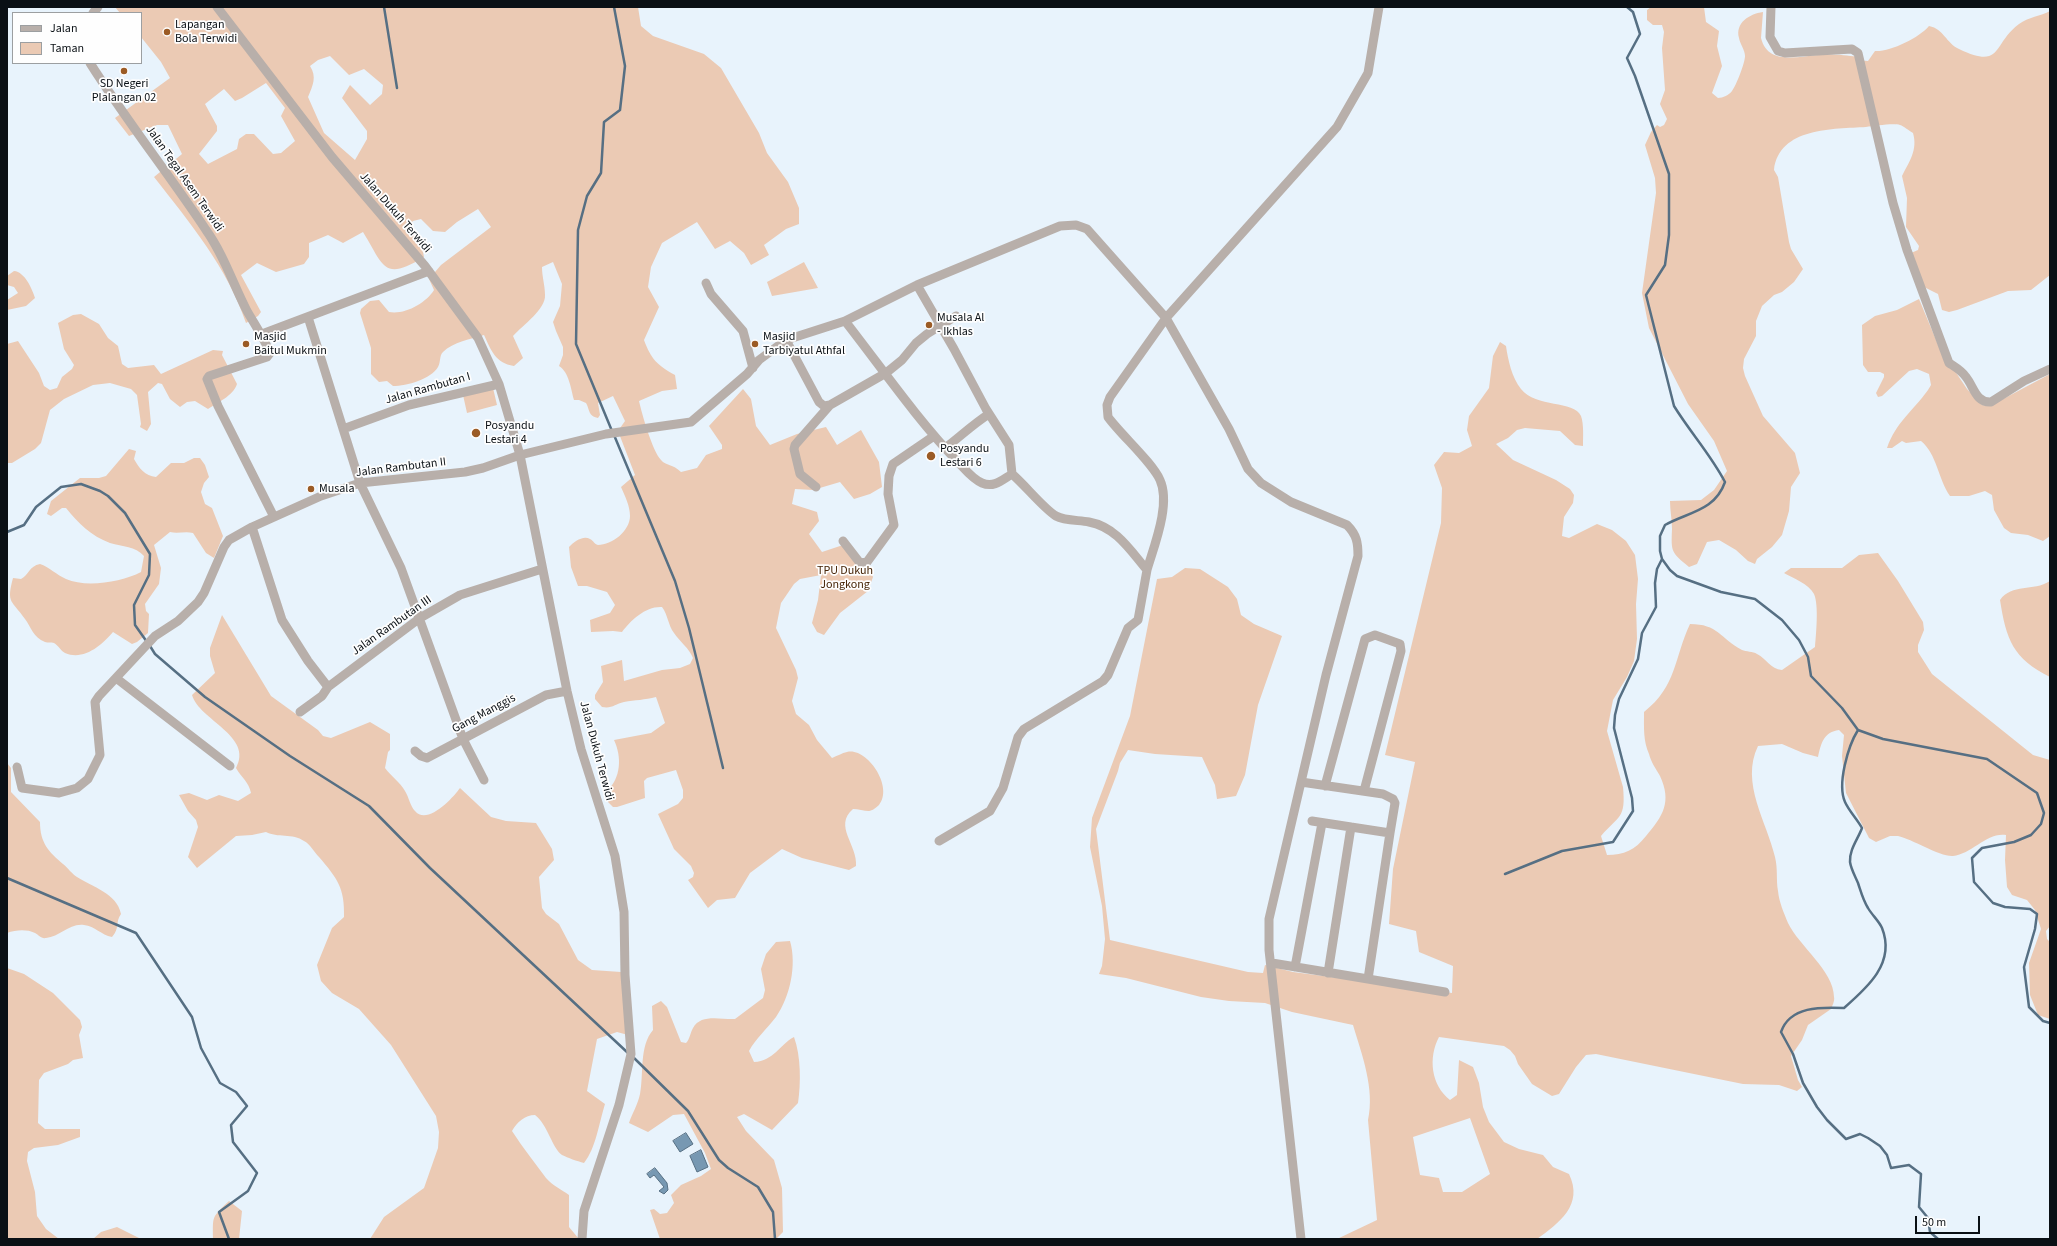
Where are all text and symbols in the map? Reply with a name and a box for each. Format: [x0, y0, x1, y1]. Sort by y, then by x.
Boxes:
legend [12, 12, 142, 64]
place label: Lapangan Bola Terwidi [175, 18, 237, 46]
text: Jalan [50, 20, 77, 37]
marker: Lapangan Bola Terwidi [162, 27, 172, 37]
text: Taman [50, 40, 84, 57]
marker: SD Negeri Plalangan 02 [119, 66, 129, 76]
place label: SD Negeri Plalangan 02 [92, 77, 156, 105]
street label: Jalan Tegal Asem Terwidi [142, 123, 226, 235]
street label: Jalan Dukuh Terwidi [356, 170, 434, 256]
place label: Musala Al - Ikhlas [937, 311, 984, 339]
marker: Musala Al - Ikhlas [924, 320, 934, 330]
place label: Masjid Baitul Mukmin [254, 330, 327, 358]
place label: Masjid Tarbiyatul Athfal [763, 330, 845, 358]
marker: Masjid Baitul Mukmin [241, 339, 251, 349]
marker: Masjid Tarbiyatul Athfal [750, 339, 760, 349]
street label: Jalan Rambutan I [384, 370, 472, 408]
place label: Posyandu Lestari 4 [485, 419, 534, 447]
marker: Posyandu Lestari 4 [470, 427, 482, 439]
place label: Posyandu Lestari 6 [940, 442, 989, 470]
marker: Posyandu Lestari 6 [925, 450, 937, 462]
street label: Jalan Rambutan II [355, 455, 447, 481]
place label: Musala [319, 482, 354, 496]
marker: Musala [306, 484, 316, 494]
park label: TPU Dukuh Jongkong [817, 564, 873, 592]
street label: Jalan Rambutan III [349, 593, 435, 659]
street label: Gang Manggis [450, 691, 518, 737]
street label: Jalan Dukuh Terwidi [576, 700, 616, 802]
scale bar [1917, 1208, 1982, 1234]
text: 50 m [1922, 1214, 1946, 1231]

